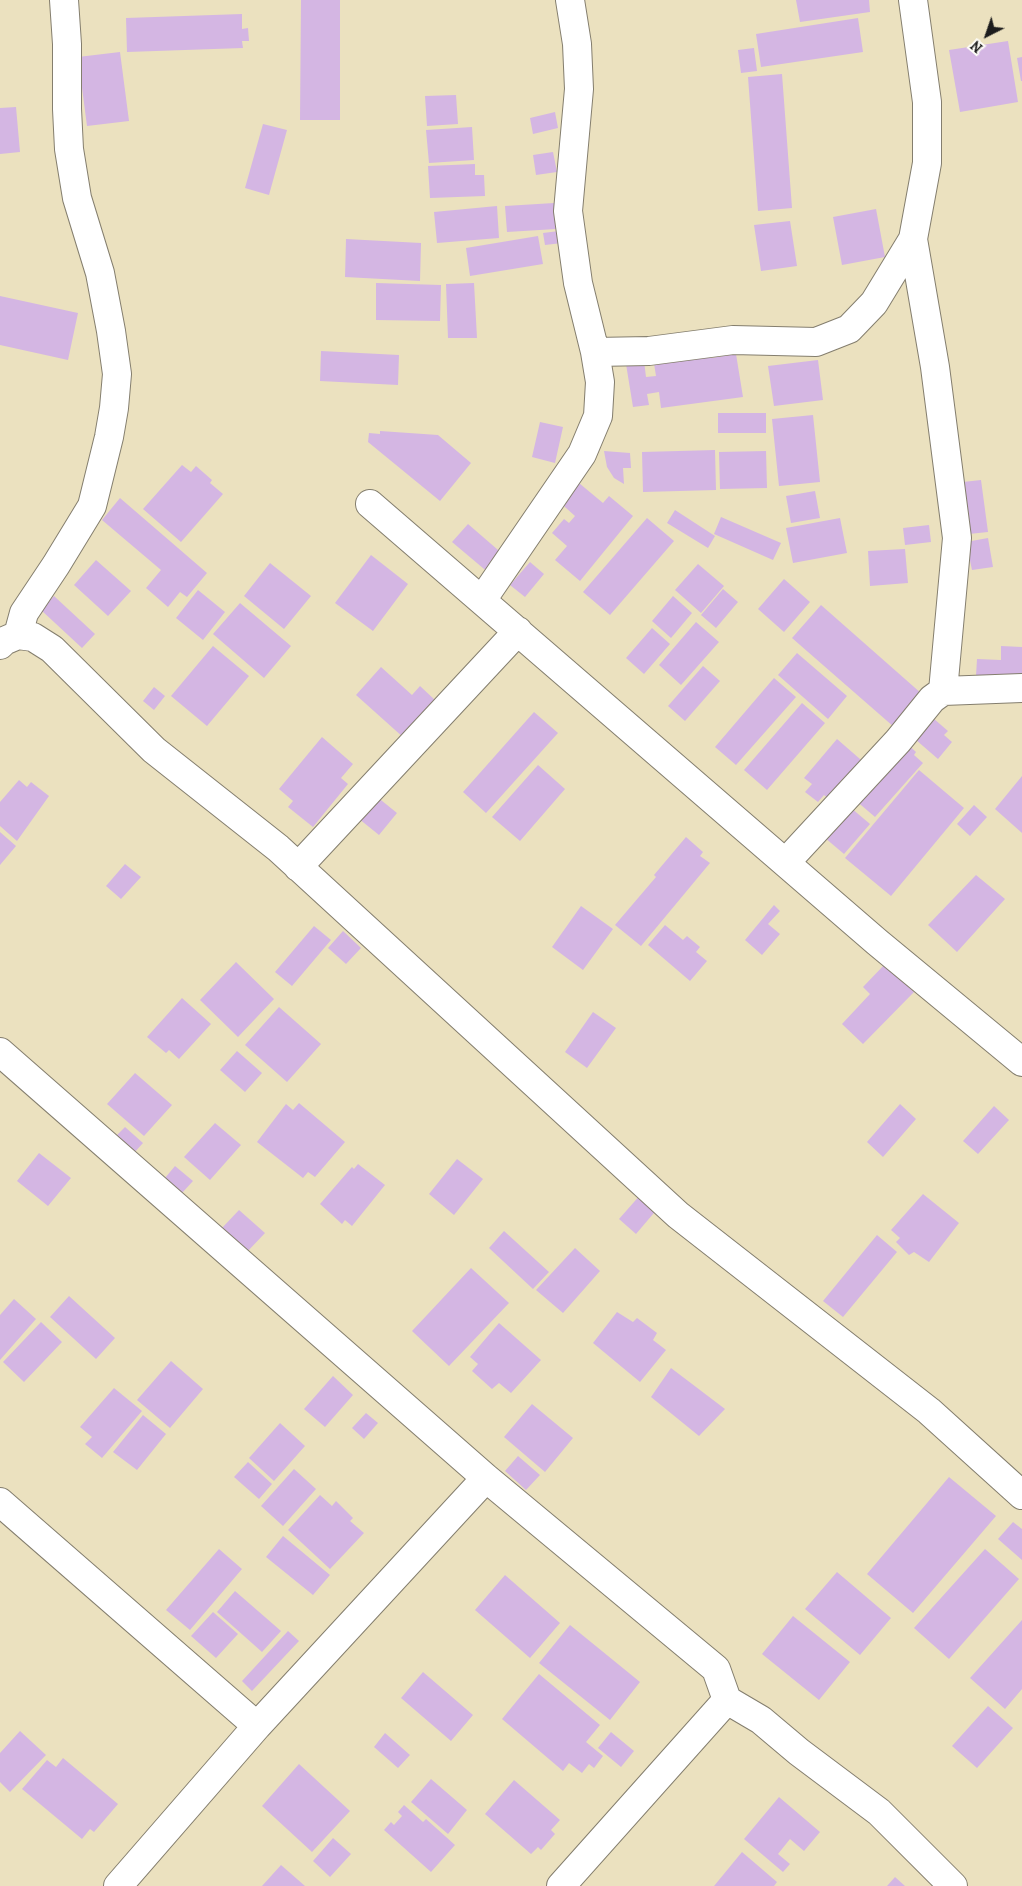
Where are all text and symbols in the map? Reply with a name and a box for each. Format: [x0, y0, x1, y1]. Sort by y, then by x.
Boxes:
north arrow [962, 10, 1012, 60]
text: N [967, 36, 987, 57]

